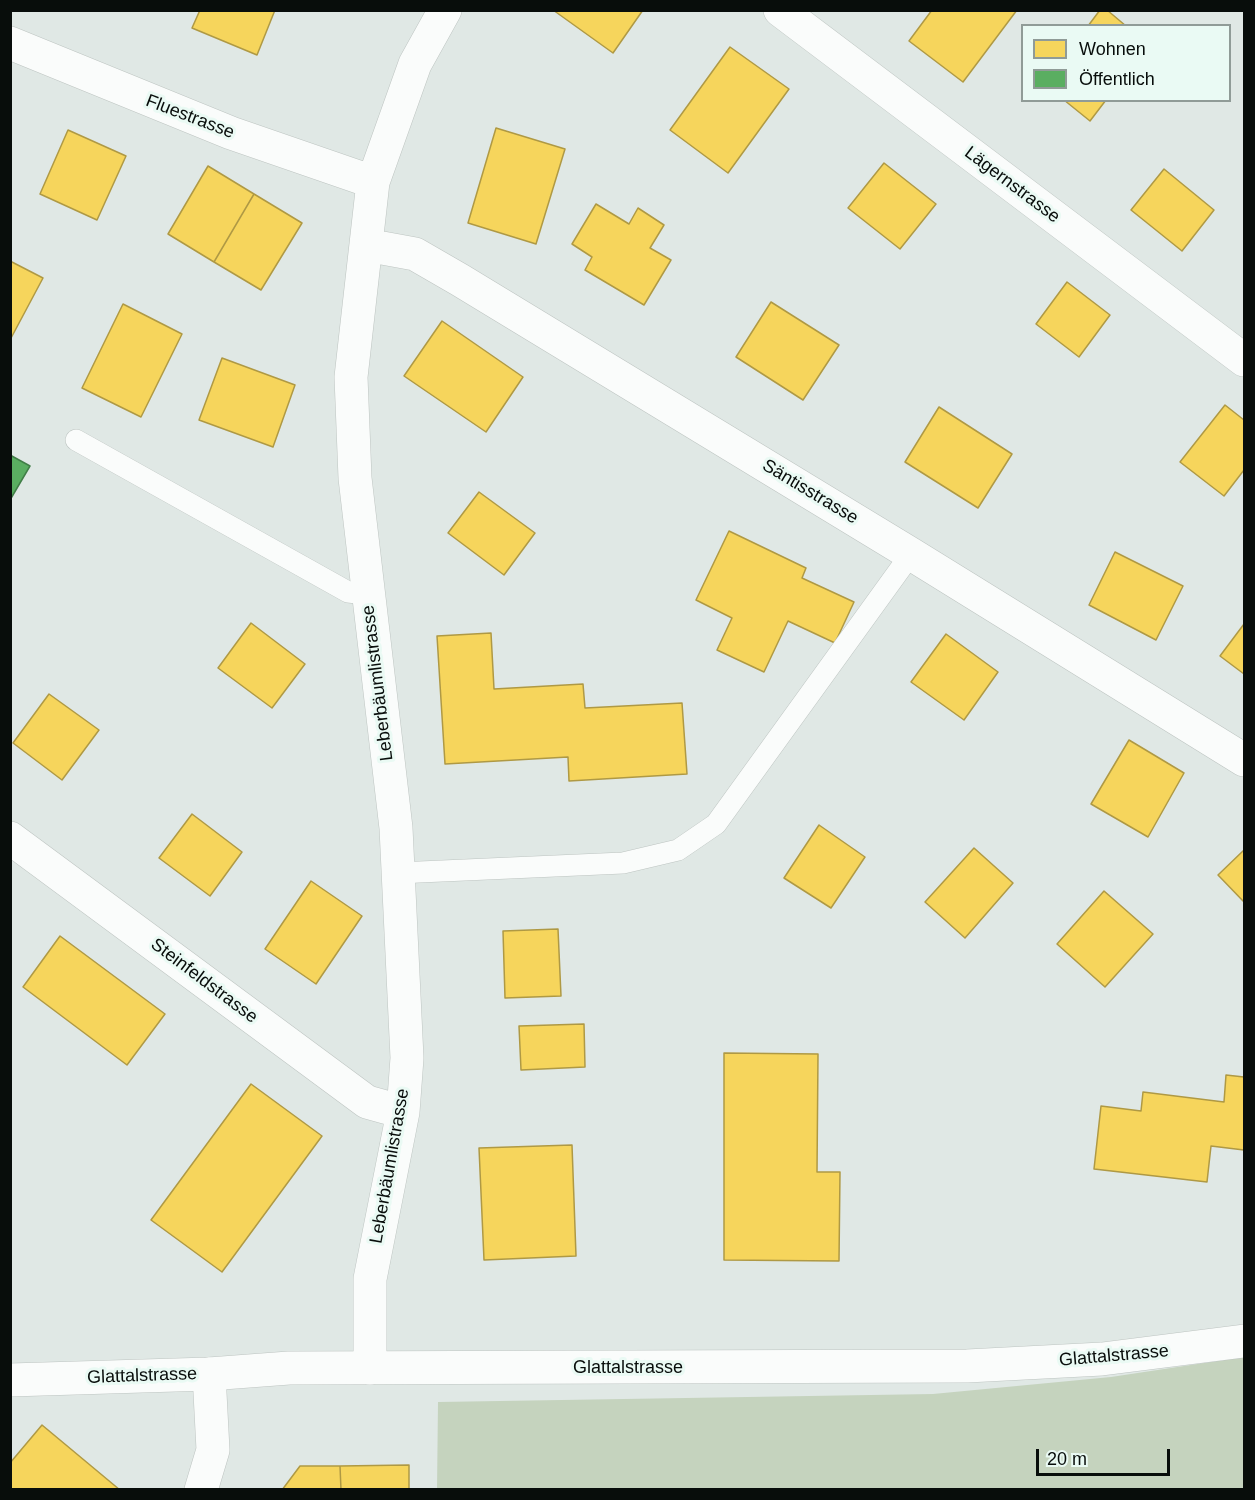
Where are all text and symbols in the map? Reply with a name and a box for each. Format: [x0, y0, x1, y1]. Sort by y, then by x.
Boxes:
legend [1021, 24, 1231, 102]
text: Wohnen [1079, 39, 1146, 59]
text: Öffentlich [1079, 69, 1155, 89]
street label: Fluestrasse [143, 90, 237, 144]
street label: Lägernstrasse [960, 142, 1064, 228]
street label: Säntisstrasse [758, 455, 862, 529]
street label: Leberbäumlistrasse [358, 604, 398, 762]
street label: Steinfeldstrasse [146, 934, 262, 1028]
street label: Leberbäumlistrasse [366, 1087, 414, 1245]
street label: Glattalstrasse [1058, 1340, 1170, 1372]
street label: Glattalstrasse [573, 1357, 683, 1379]
street label: Glattalstrasse [87, 1363, 197, 1389]
scale bar [1039, 1437, 1172, 1475]
text: 20 m [1047, 1449, 1087, 1469]

